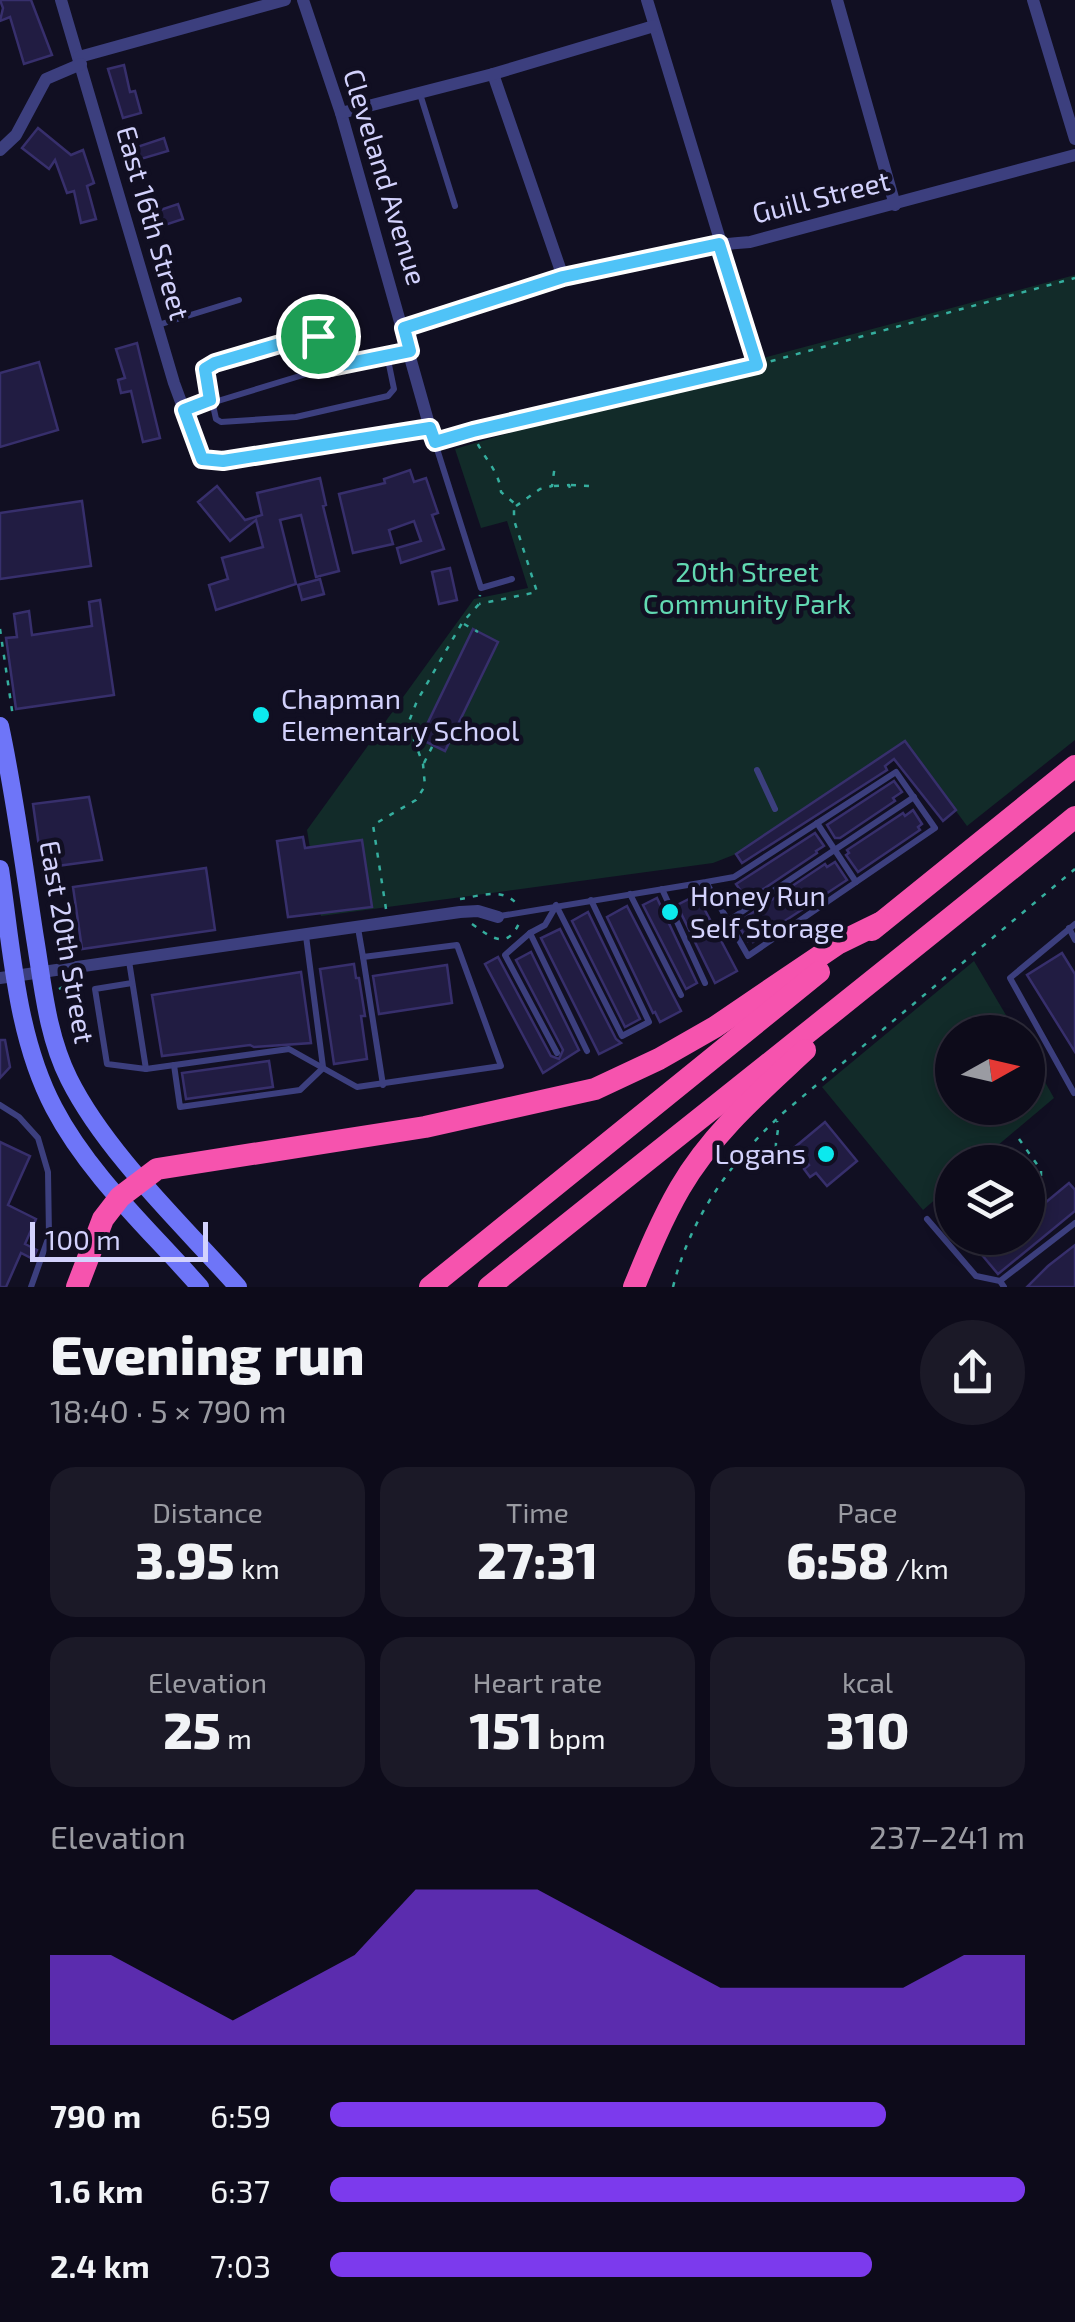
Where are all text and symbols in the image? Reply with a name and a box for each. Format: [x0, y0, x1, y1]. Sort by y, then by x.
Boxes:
street label: Cleveland Avenue [337, 64, 435, 289]
street label: East 16th Street [110, 122, 198, 324]
street label: Guill Street [748, 163, 893, 230]
pin [276, 294, 361, 379]
icon: arrive [291, 309, 346, 364]
park label: 20th Street Community Park [643, 554, 851, 620]
place label: Chapman Elementary School [281, 681, 520, 747]
marker: Chapman Elementary School [250, 704, 272, 726]
street label: East 20th Street [33, 838, 103, 1046]
place label: Honey Run Self Storage [690, 878, 845, 944]
marker: Honey Run Self Storage [659, 901, 681, 923]
north arrow [935, 1015, 1045, 1125]
map controls [935, 1015, 1045, 1255]
place label: Logans [714, 1136, 806, 1170]
marker: Logans [815, 1143, 837, 1165]
button: layers [935, 1145, 1045, 1255]
scale bar [30, 1217, 208, 1262]
text: 100 m [45, 1222, 121, 1256]
text: Evening run [50, 1320, 365, 1386]
button: share [920, 1320, 1025, 1425]
text: 18:40 · 5 × 790 m [50, 1391, 287, 1429]
text: Distance [152, 1495, 263, 1529]
text: Time [506, 1495, 569, 1529]
text: Pace [837, 1495, 898, 1529]
text: 3.95 [135, 1529, 235, 1589]
text: 27:31 [477, 1529, 598, 1589]
text: 6:58 [786, 1529, 889, 1589]
text: km [235, 1551, 280, 1585]
text: /km [889, 1551, 949, 1585]
text: Elevation [148, 1665, 267, 1699]
text: Heart rate [473, 1665, 602, 1699]
text: kcal [842, 1665, 893, 1699]
text: 25 [163, 1699, 221, 1759]
text: 151 [469, 1699, 543, 1759]
text: 310 [826, 1699, 909, 1759]
text: m [221, 1721, 252, 1755]
text: bpm [543, 1721, 606, 1755]
text: Elevation [50, 1817, 186, 1855]
text: 237–241 m [869, 1817, 1025, 1855]
text: 790 m [50, 2096, 141, 2134]
text: 6:59 [210, 2096, 271, 2134]
text: 1.6 km [50, 2171, 144, 2209]
text: 6:37 [210, 2171, 270, 2209]
text: 2.4 km [50, 2246, 150, 2284]
text: 7:03 [210, 2246, 271, 2284]

